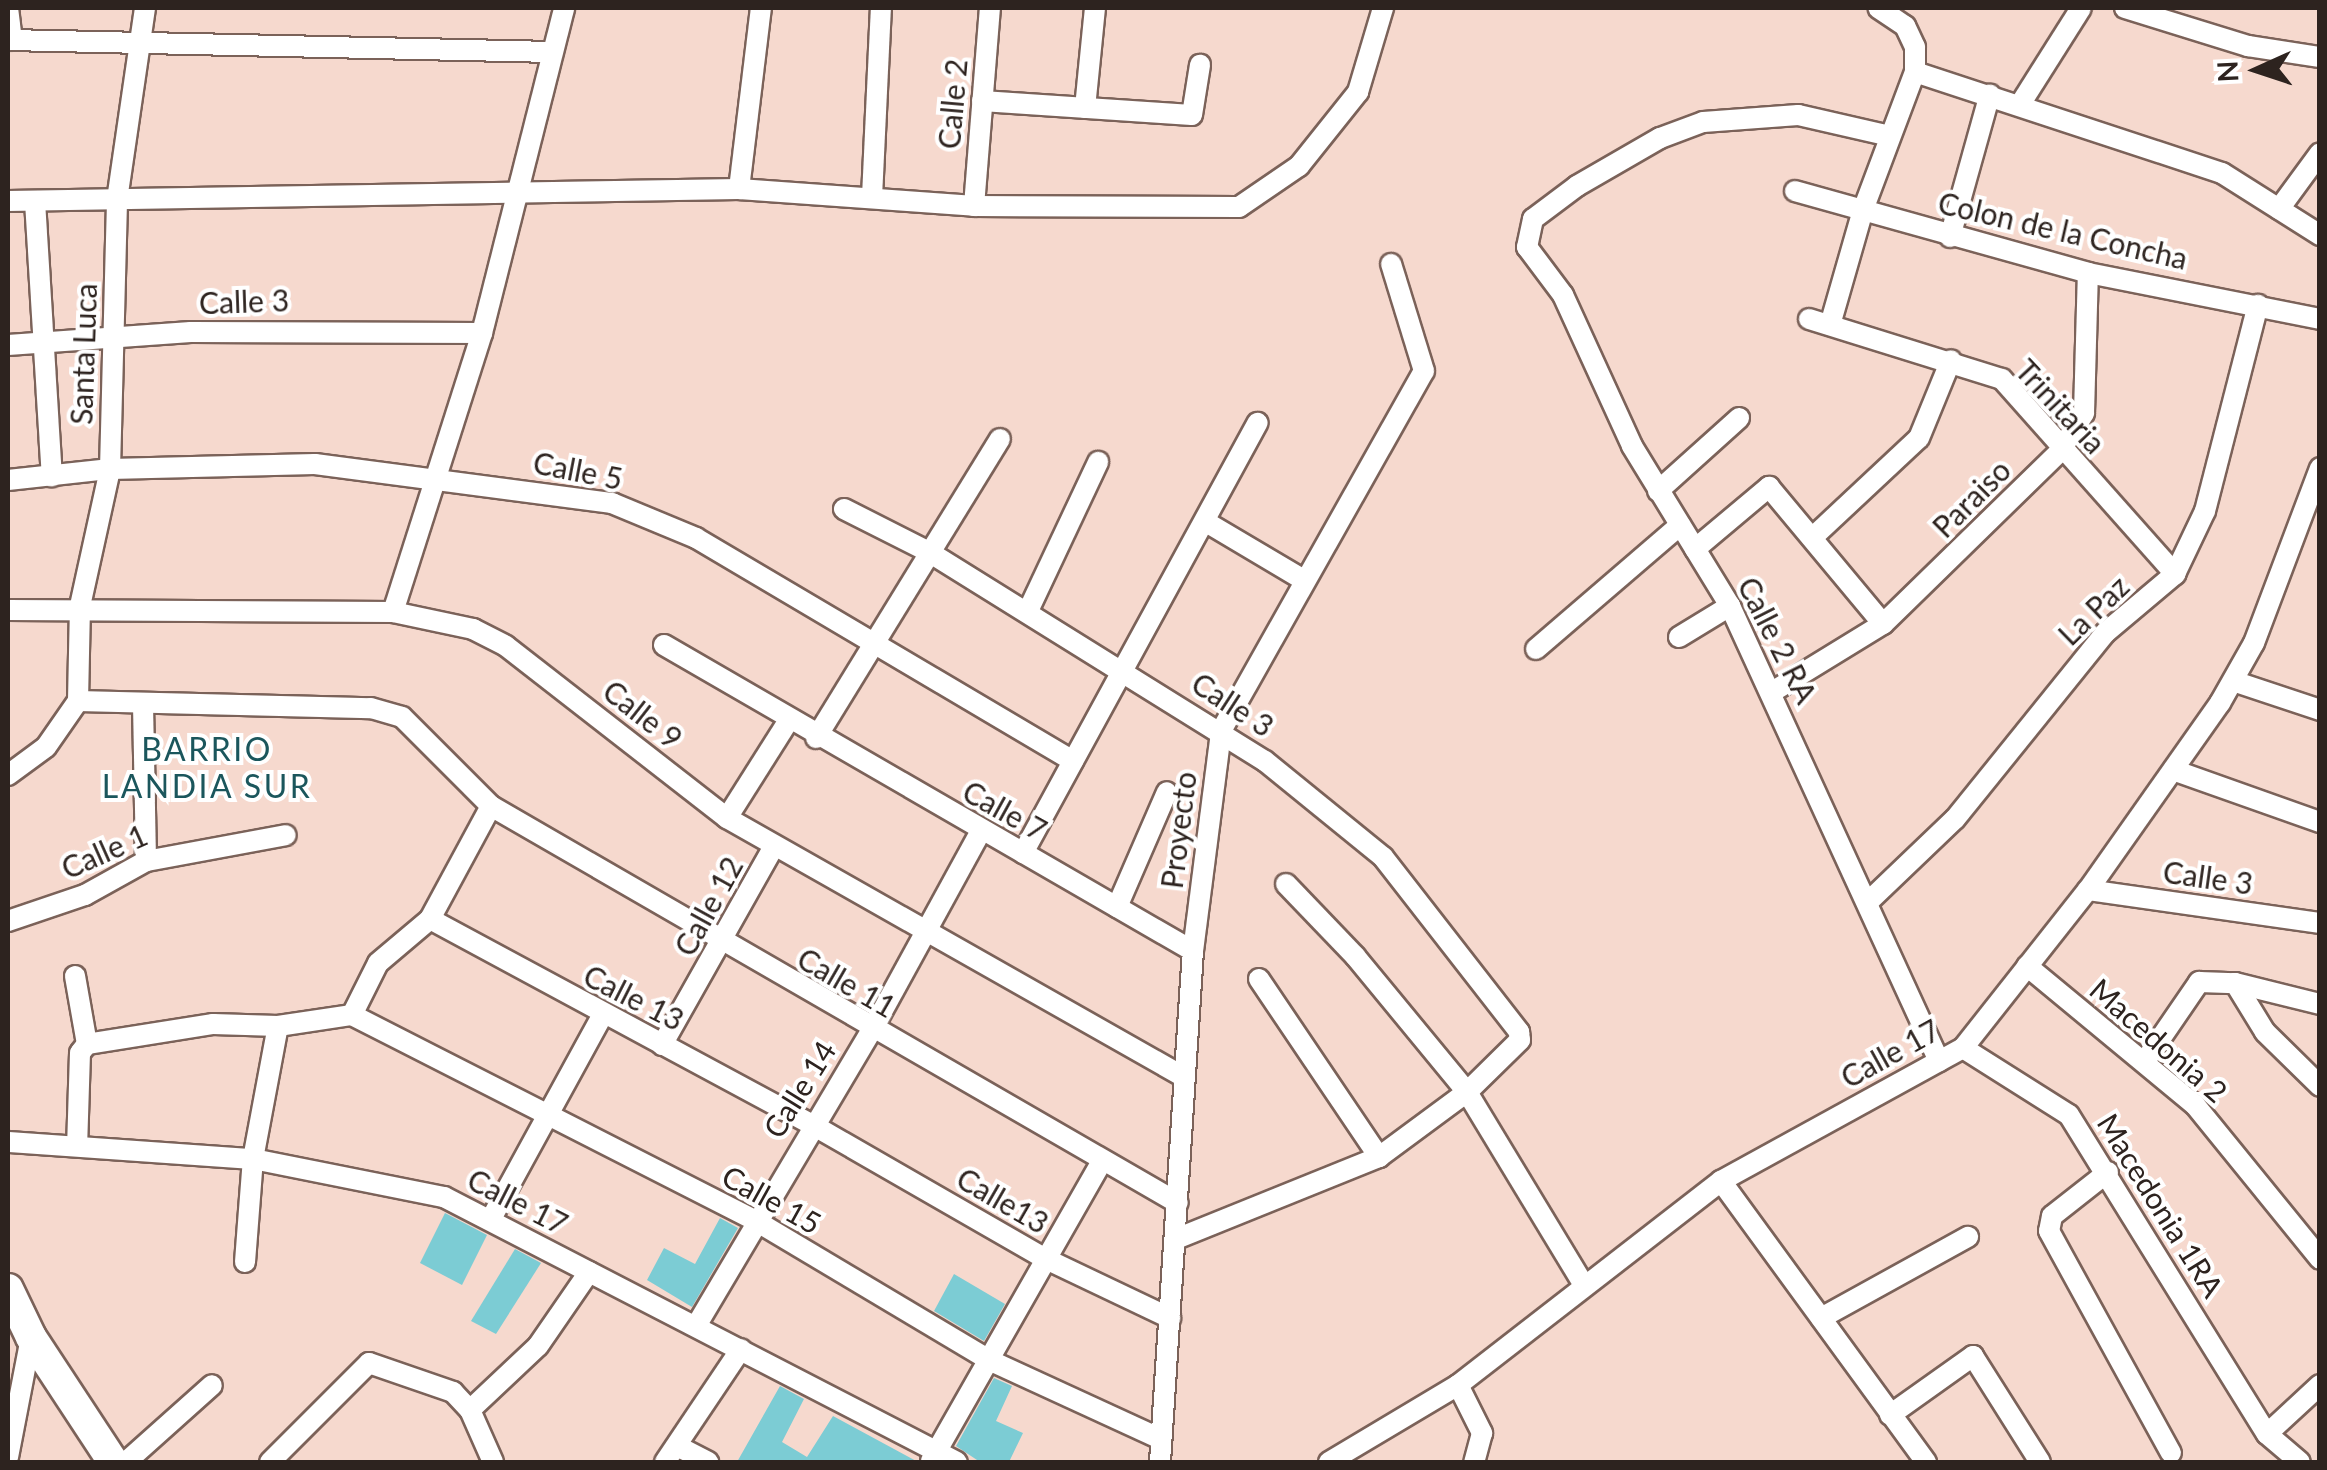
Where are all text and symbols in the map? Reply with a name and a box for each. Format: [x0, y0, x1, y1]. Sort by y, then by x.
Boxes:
north arrow [2207, 20, 2307, 120]
street label: Calle 2 [930, 58, 974, 150]
text: N [2210, 60, 2245, 83]
street label: Colon de la Concha [1935, 184, 2191, 276]
street label: Calle 3 [198, 281, 290, 321]
street label: Santa Luca [63, 283, 103, 425]
street label: Trinitaria [2009, 352, 2113, 460]
street label: Calle 5 [530, 444, 626, 496]
street label: Paraiso [1925, 452, 2017, 544]
street label: La Paz [2050, 568, 2136, 652]
street label: Calle 2 RA [1731, 571, 1825, 709]
street label: Calle 3 [1185, 664, 1281, 744]
street label: Calle 9 [596, 672, 690, 756]
district label: BARRIO LANDIA SUR [101, 731, 313, 806]
street label: Proyecto [1153, 770, 1203, 890]
street label: Calle 7 [957, 772, 1053, 848]
street label: Calle 1 [56, 816, 152, 886]
street label: Calle 12 [666, 850, 750, 962]
street label: Calle 3 [2161, 853, 2255, 901]
street label: Calle 11 [791, 940, 903, 1024]
street label: Calle 13 [578, 957, 690, 1037]
street label: Macedonia 2 [2083, 971, 2235, 1109]
street label: Calle 17 [1834, 1011, 1946, 1095]
street label: Calle 14 [755, 1034, 843, 1144]
street label: Macedonia 1RA [2090, 1107, 2232, 1303]
street label: Calle 15 [716, 1157, 828, 1241]
street label: Calle13 [951, 1159, 1055, 1241]
street label: Calle 17 [462, 1161, 574, 1241]

